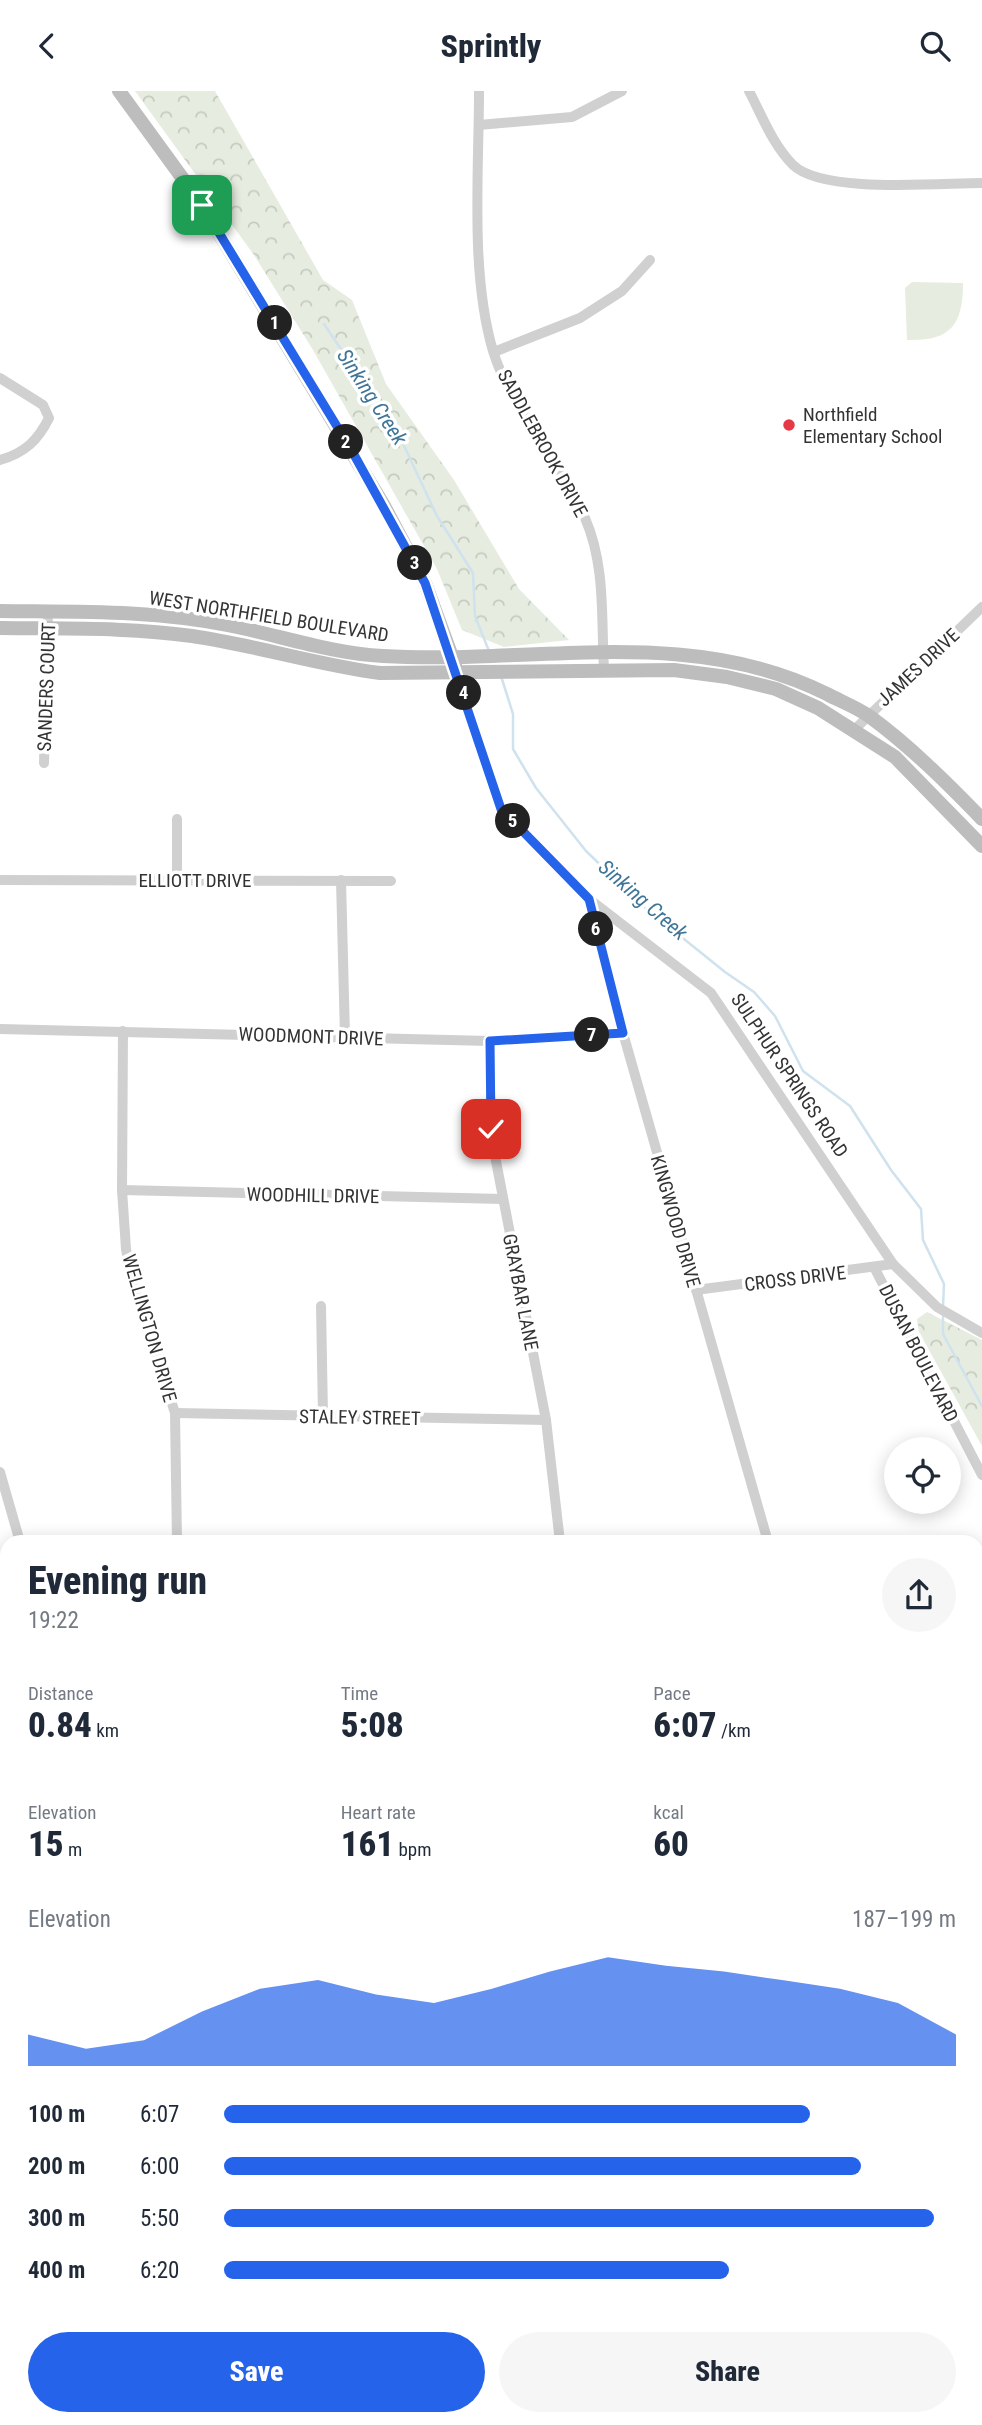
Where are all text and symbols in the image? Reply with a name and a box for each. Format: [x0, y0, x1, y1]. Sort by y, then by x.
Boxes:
icon: back [28, 27, 66, 65]
text: Sprintly [441, 27, 541, 65]
icon: search [916, 27, 954, 65]
pin [172, 175, 232, 235]
icon: arrive [183, 186, 221, 224]
pin: 1 [258, 306, 292, 341]
text: 1 [270, 311, 279, 334]
water label: Sinking Creek [332, 345, 412, 450]
street label: SADDLEBROOK DRIVE [493, 366, 593, 521]
place label: Northfield Elementary School [803, 403, 942, 448]
marker: Northfield Elementary School [781, 417, 797, 433]
pin: 2 [328, 425, 364, 459]
text: 2 [341, 430, 350, 453]
pin: 3 [398, 545, 432, 581]
text: 3 [410, 551, 419, 574]
street label: WEST NORTHFIELD BOULEVARD [148, 586, 390, 647]
street label: SANDERS COURT [33, 622, 60, 752]
street label: JAMES DRIVE [873, 624, 964, 711]
pin: 4 [447, 675, 482, 711]
text: 4 [459, 681, 468, 704]
pin: 5 [496, 803, 530, 839]
text: 5 [508, 809, 517, 832]
water label: Sinking Creek [594, 855, 693, 946]
street label: ELLIOTT DRIVE [138, 869, 252, 892]
pin: 6 [578, 911, 614, 947]
text: 6 [591, 917, 600, 940]
street label: SULPHUR SPRINGS ROAD [726, 989, 853, 1162]
pin: 7 [574, 1017, 610, 1053]
street label: WOODMONT DRIVE [238, 1022, 384, 1051]
text: 7 [587, 1023, 596, 1046]
pin [461, 1099, 521, 1159]
icon: check [472, 1110, 510, 1148]
street label: KINGWOOD DRIVE [646, 1152, 705, 1290]
street label: WOODHILL DRIVE [246, 1183, 380, 1208]
street label: GRAYBAR LANE [498, 1232, 543, 1352]
street label: WELLINGTON DRIVE [117, 1252, 182, 1405]
street label: CROSS DRIVE [743, 1261, 847, 1296]
street label: DUSAN BOULEVARD [874, 1281, 963, 1426]
street label: STALEY STREET [299, 1405, 421, 1430]
map controls [884, 1437, 961, 1514]
button: locate [884, 1437, 961, 1514]
button: share [882, 1558, 956, 1632]
text: Evening run [28, 1559, 207, 1603]
text: 19:22 [28, 1607, 79, 1634]
text: Distance [28, 1682, 93, 1705]
text: Time [341, 1682, 378, 1705]
text: Pace [653, 1682, 691, 1705]
text: 0.84 [28, 1705, 92, 1746]
text: 5:08 [341, 1705, 404, 1746]
text: 6:07 [653, 1705, 717, 1746]
text: km [92, 1719, 119, 1742]
text: /km [717, 1719, 751, 1742]
text: Elevation [28, 1801, 96, 1824]
text: Heart rate [341, 1801, 416, 1824]
text: kcal [653, 1801, 684, 1824]
text: 15 [28, 1824, 64, 1865]
text: 161 [341, 1824, 394, 1865]
text: 60 [653, 1824, 689, 1865]
text: m [64, 1838, 82, 1861]
text: bpm [394, 1838, 431, 1861]
text: Elevation [28, 1906, 111, 1933]
text: 187–199 m [852, 1906, 956, 1933]
text: 100 m [28, 2101, 85, 2128]
text: 6:07 [140, 2101, 179, 2128]
text: 200 m [28, 2153, 85, 2180]
text: 6:00 [140, 2153, 179, 2180]
text: 300 m [28, 2205, 85, 2232]
text: 5:50 [140, 2205, 179, 2232]
text: 400 m [28, 2257, 85, 2284]
text: 6:20 [140, 2257, 179, 2284]
button: Save [28, 2332, 485, 2412]
button: Share [499, 2332, 956, 2412]

